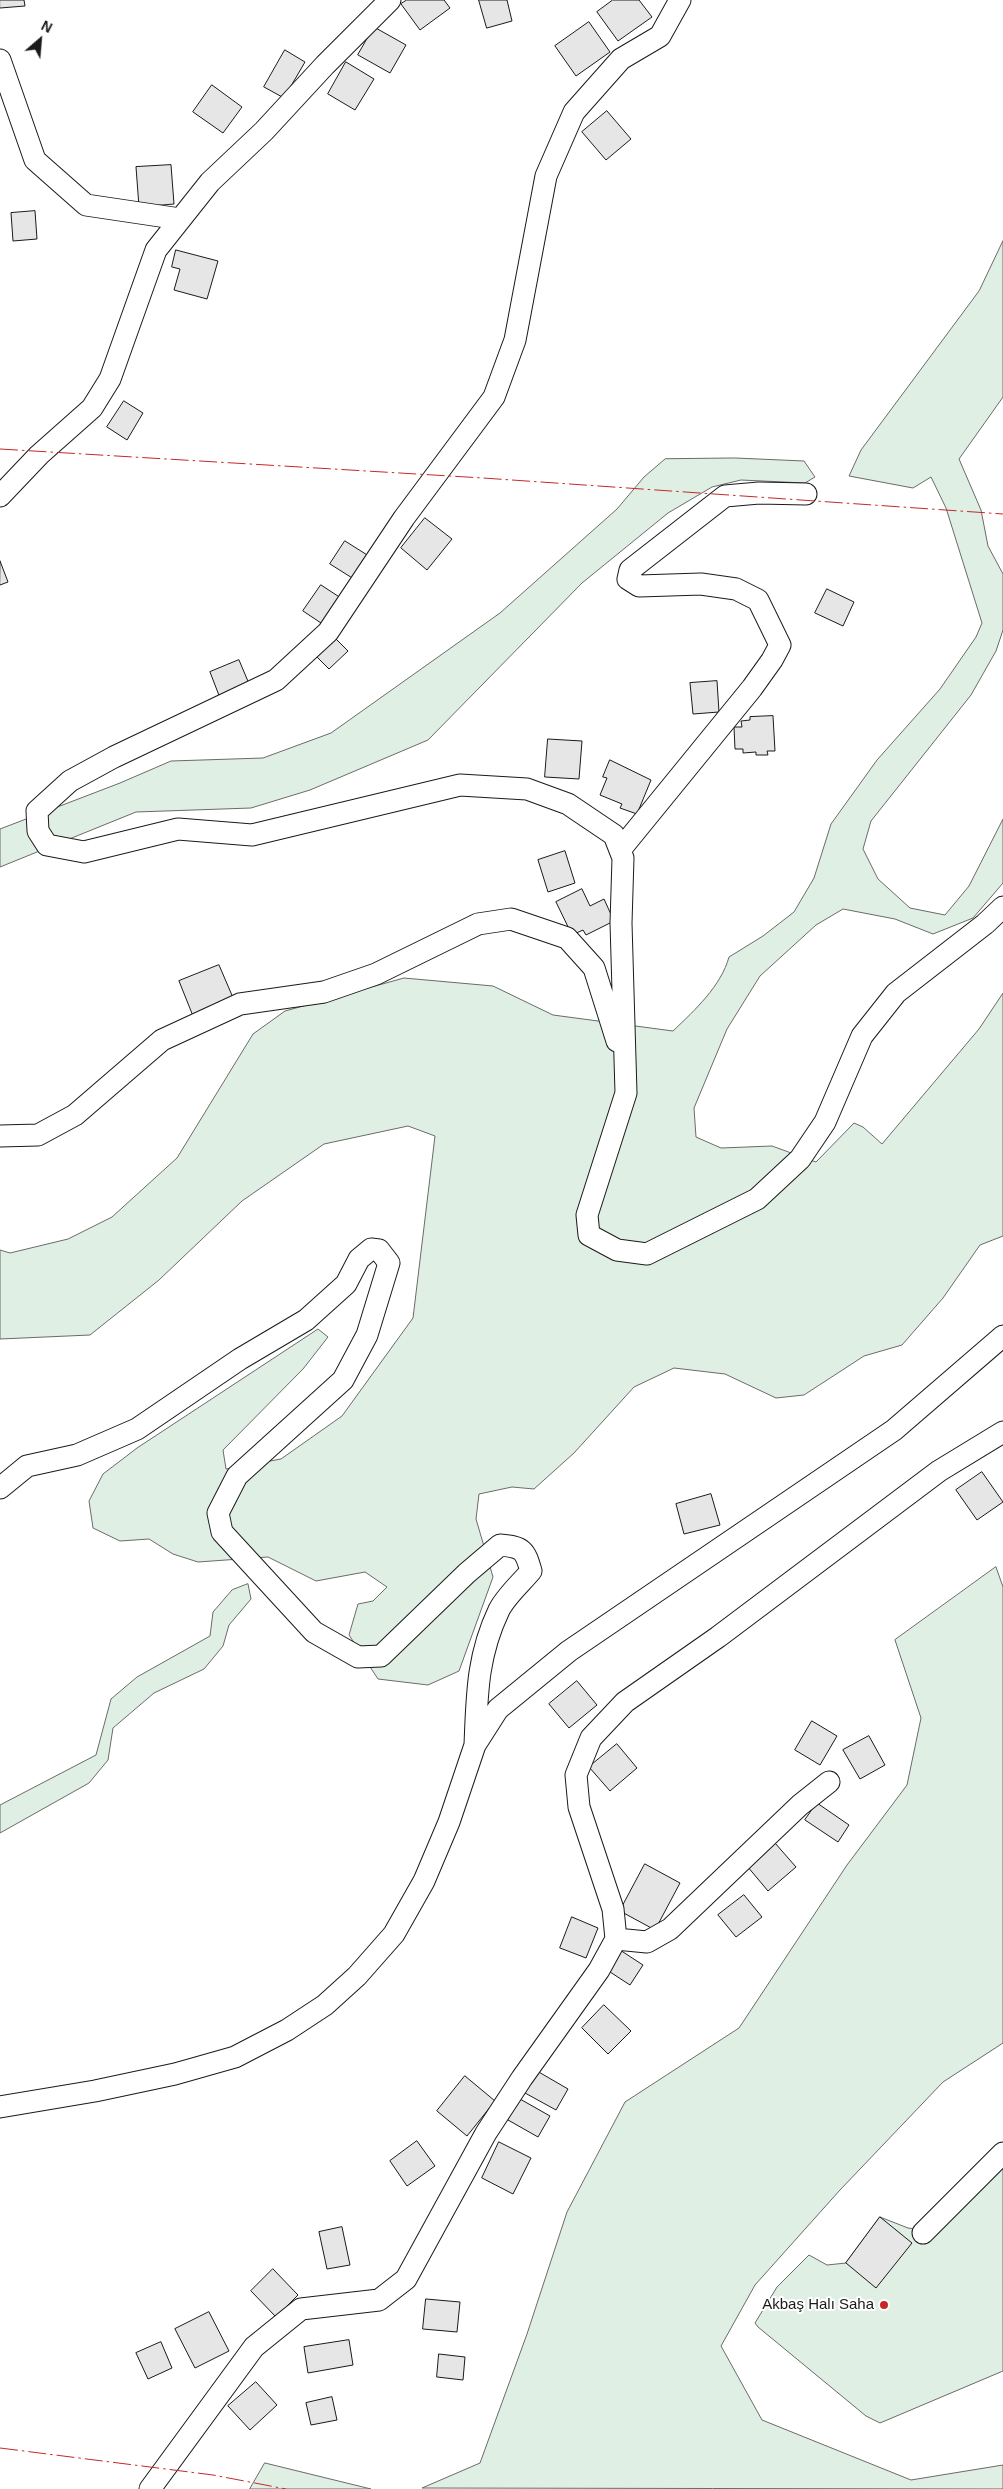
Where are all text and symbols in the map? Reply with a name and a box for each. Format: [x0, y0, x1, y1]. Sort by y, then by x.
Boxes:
north arrow [15, 15, 65, 65]
text: N [39, 17, 55, 36]
place label: Akbaş Halı Saha [762, 2296, 874, 2314]
marker: Akbaş Halı Saha [878, 2299, 890, 2311]

